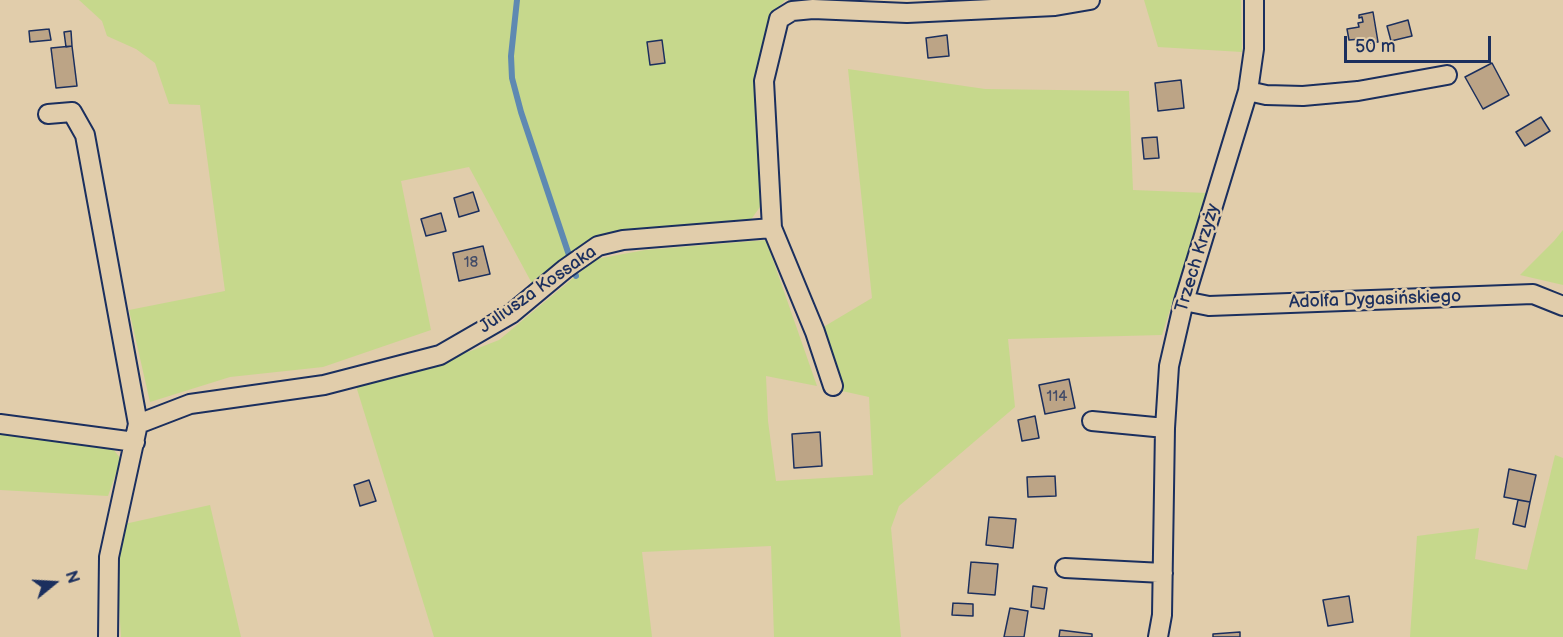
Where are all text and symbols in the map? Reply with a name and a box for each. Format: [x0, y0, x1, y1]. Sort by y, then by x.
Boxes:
scale bar [1347, 24, 1494, 62]
text: 50 m [1355, 36, 1396, 57]
street label: Trzech Krzyży [1171, 201, 1225, 315]
street label: Juliusza Kossaka [475, 241, 601, 339]
house number: 18 [464, 254, 478, 272]
street label: Adolfa Dygasińskiego [1288, 286, 1462, 314]
house number: 114 [1047, 388, 1067, 406]
north arrow [24, 553, 84, 613]
text: N [61, 569, 82, 586]

